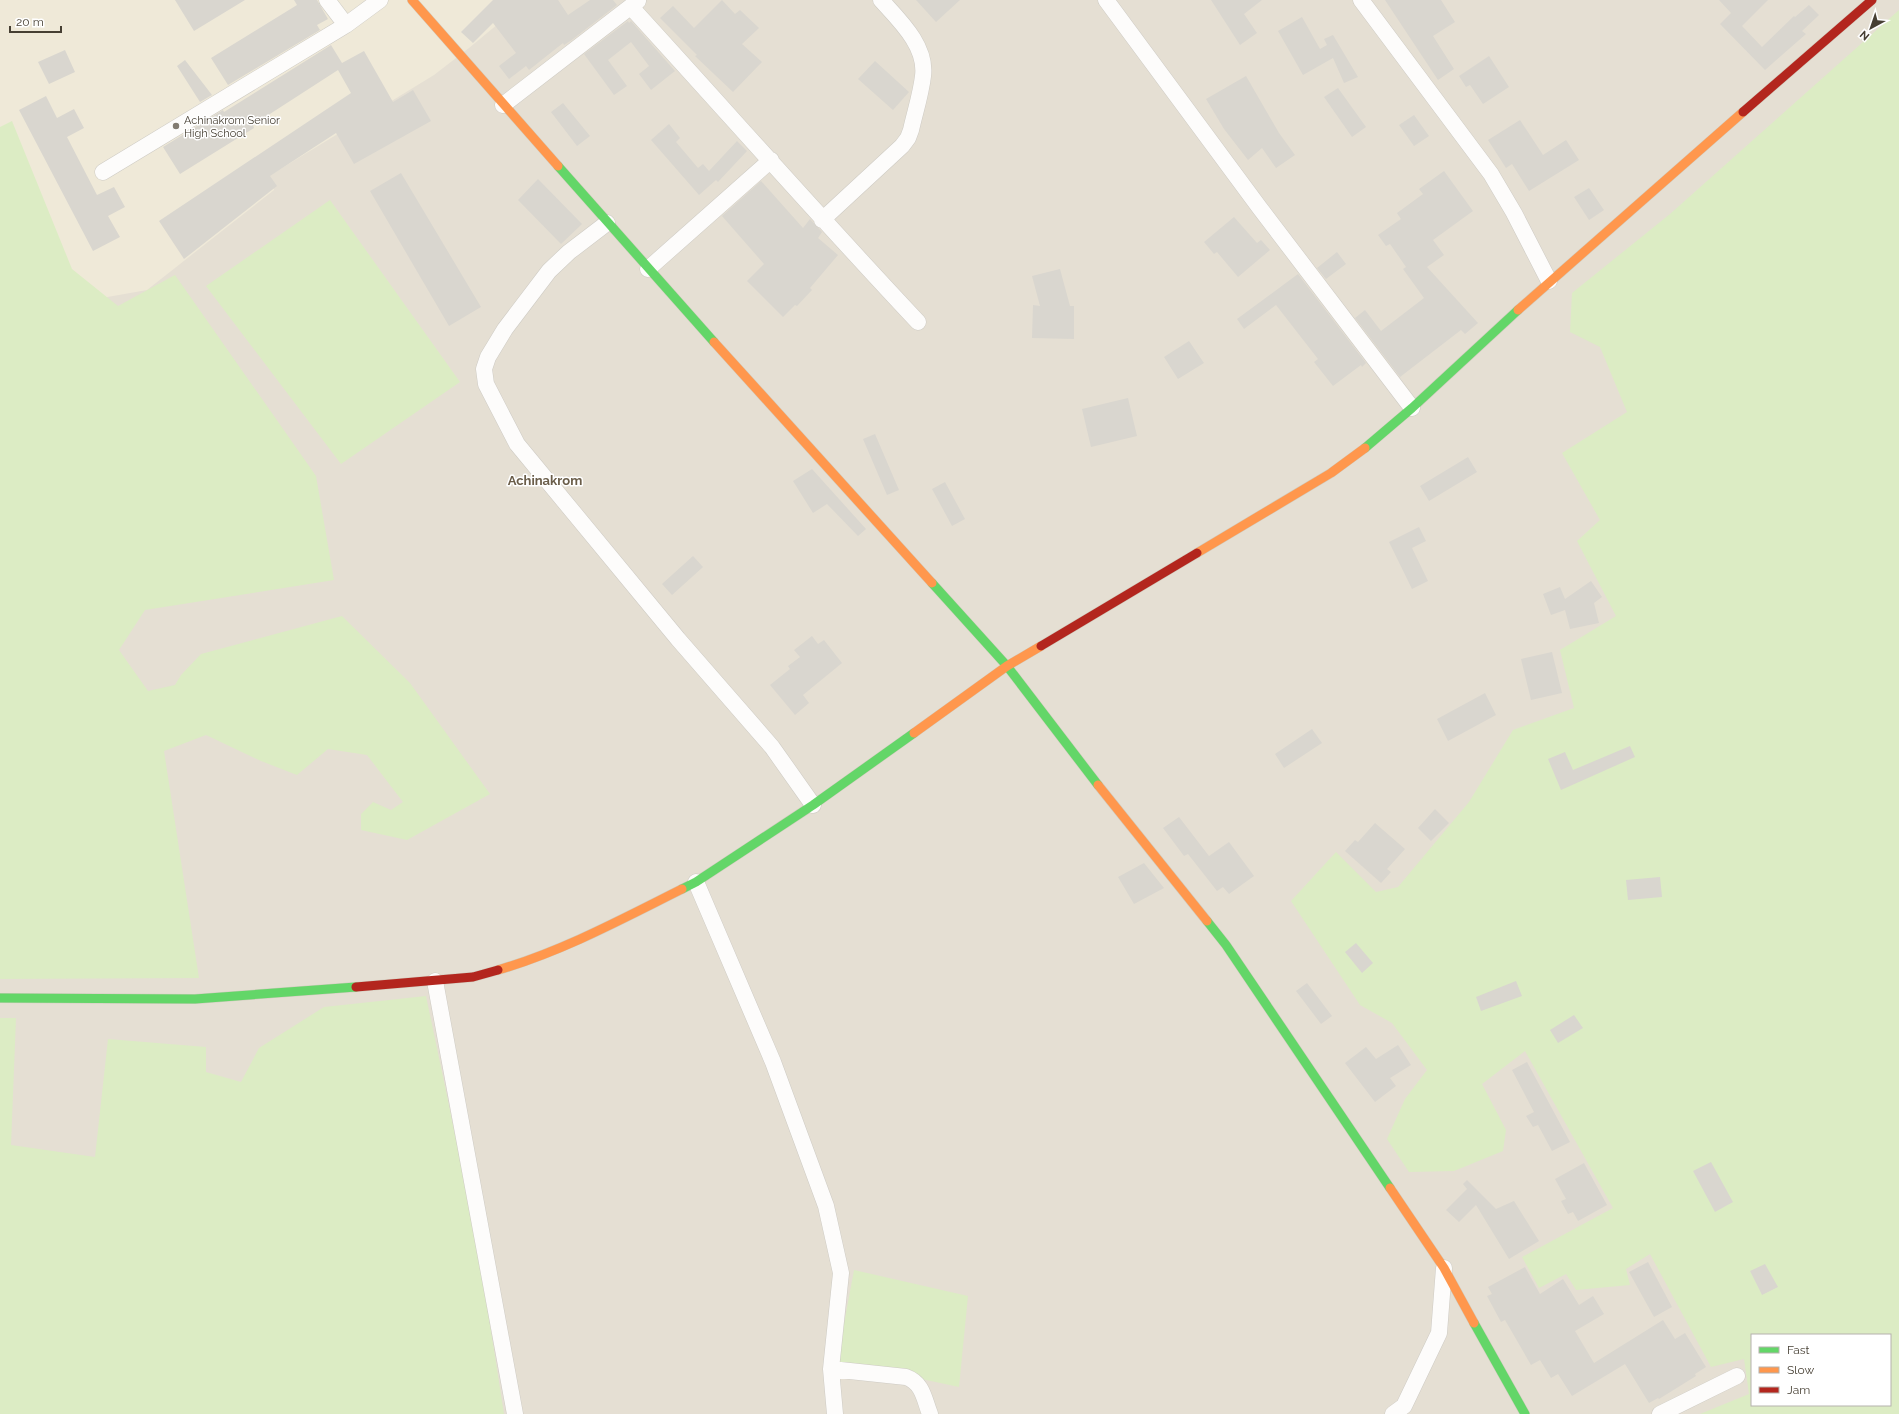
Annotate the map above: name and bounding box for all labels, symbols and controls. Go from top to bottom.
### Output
scale bar [10,8,61,34]
north arrow [1851,8,1891,48]
text: 20 m [16,15,44,29]
text: N [1857,28,1872,43]
place label: Achinakrom Senior High School [184,114,280,140]
marker: Achinakrom Senior High School [171,121,181,131]
district label: Achinakrom [508,473,582,488]
legend [1751,1334,1891,1406]
text: Fast [1787,1343,1810,1357]
text: Slow [1787,1363,1814,1377]
text: Jam [1787,1383,1810,1397]

